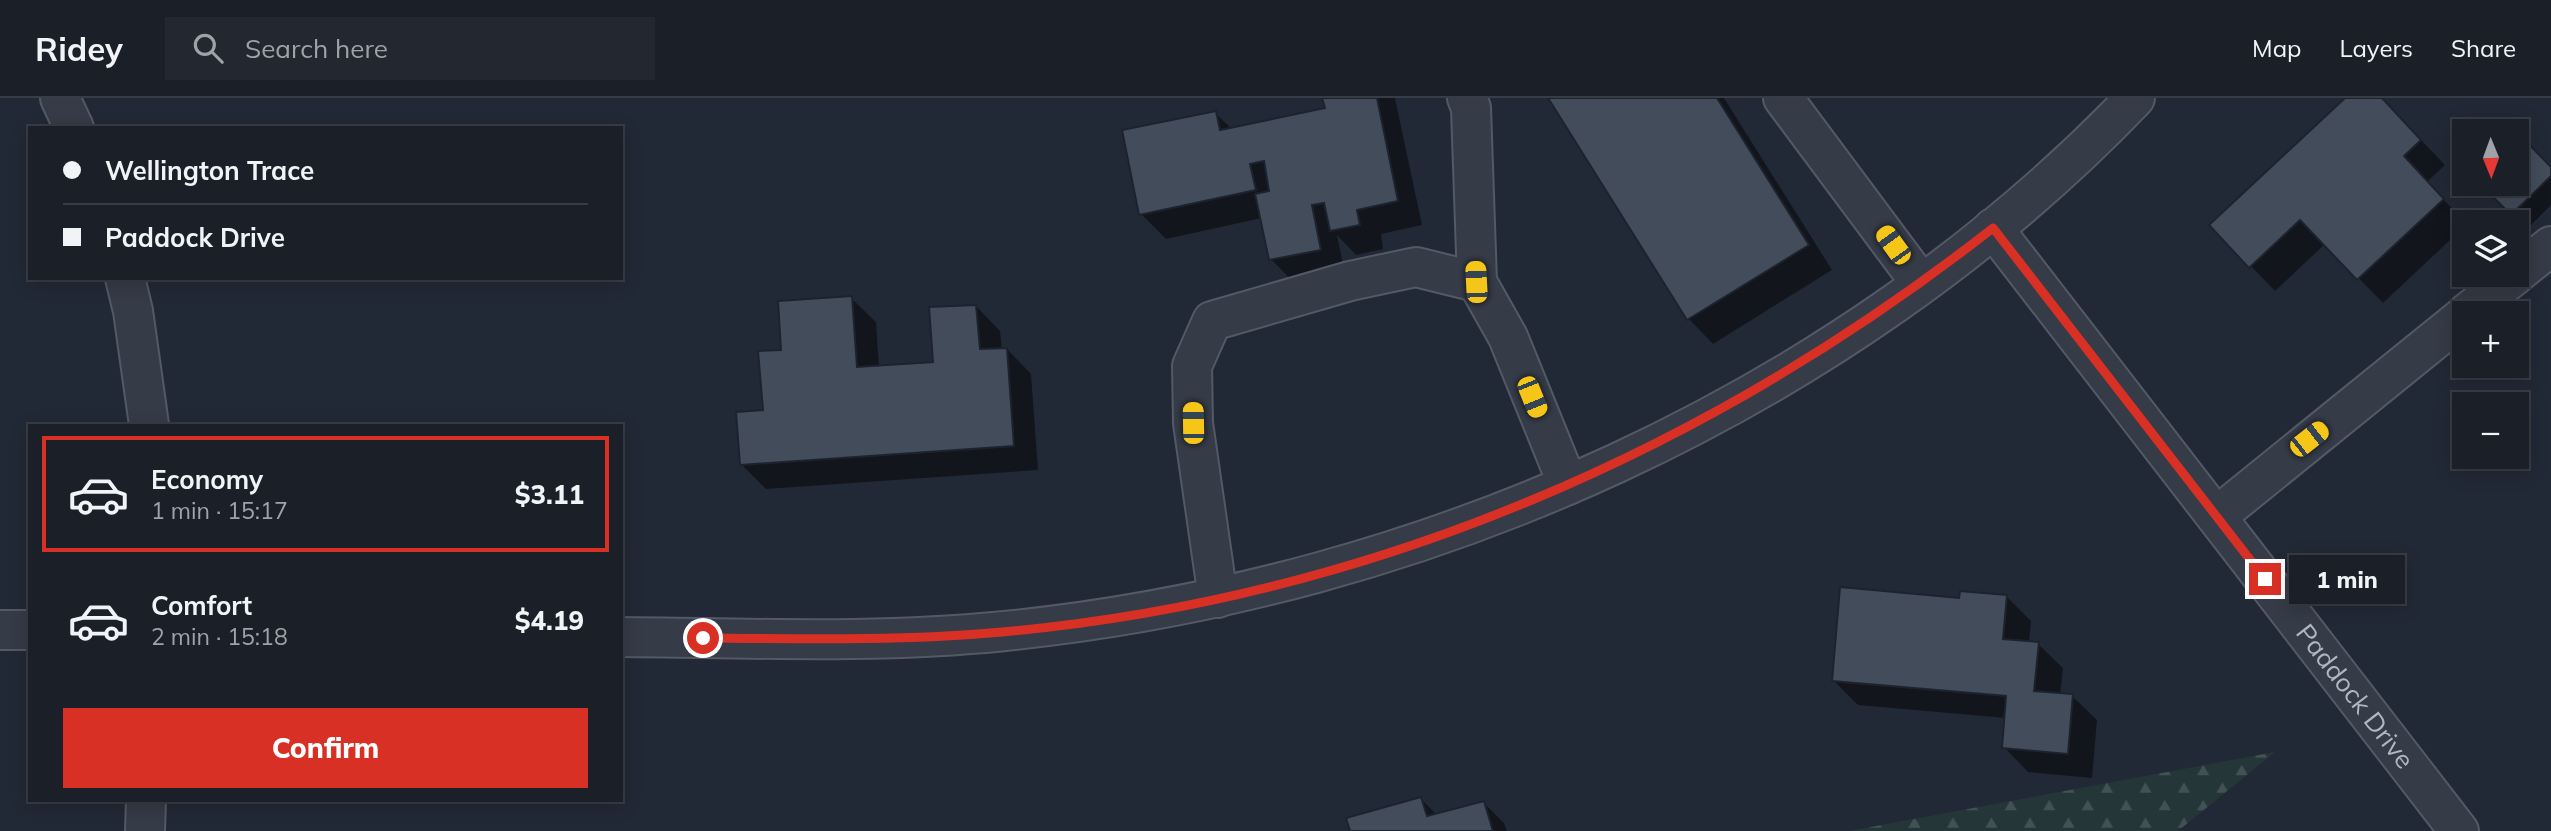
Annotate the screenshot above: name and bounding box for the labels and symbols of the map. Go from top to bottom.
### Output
north arrow [2452,119,2529,196]
car [1873,222,1914,268]
car [1465,260,1488,304]
car [1515,374,1550,420]
car [1183,402,1204,444]
car [2286,418,2333,460]
callout: 1 min [2290,554,2405,603]
route end [2249,563,2281,595]
street label: Paddock Drive [2289,617,2422,775]
route start [687,622,719,654]

